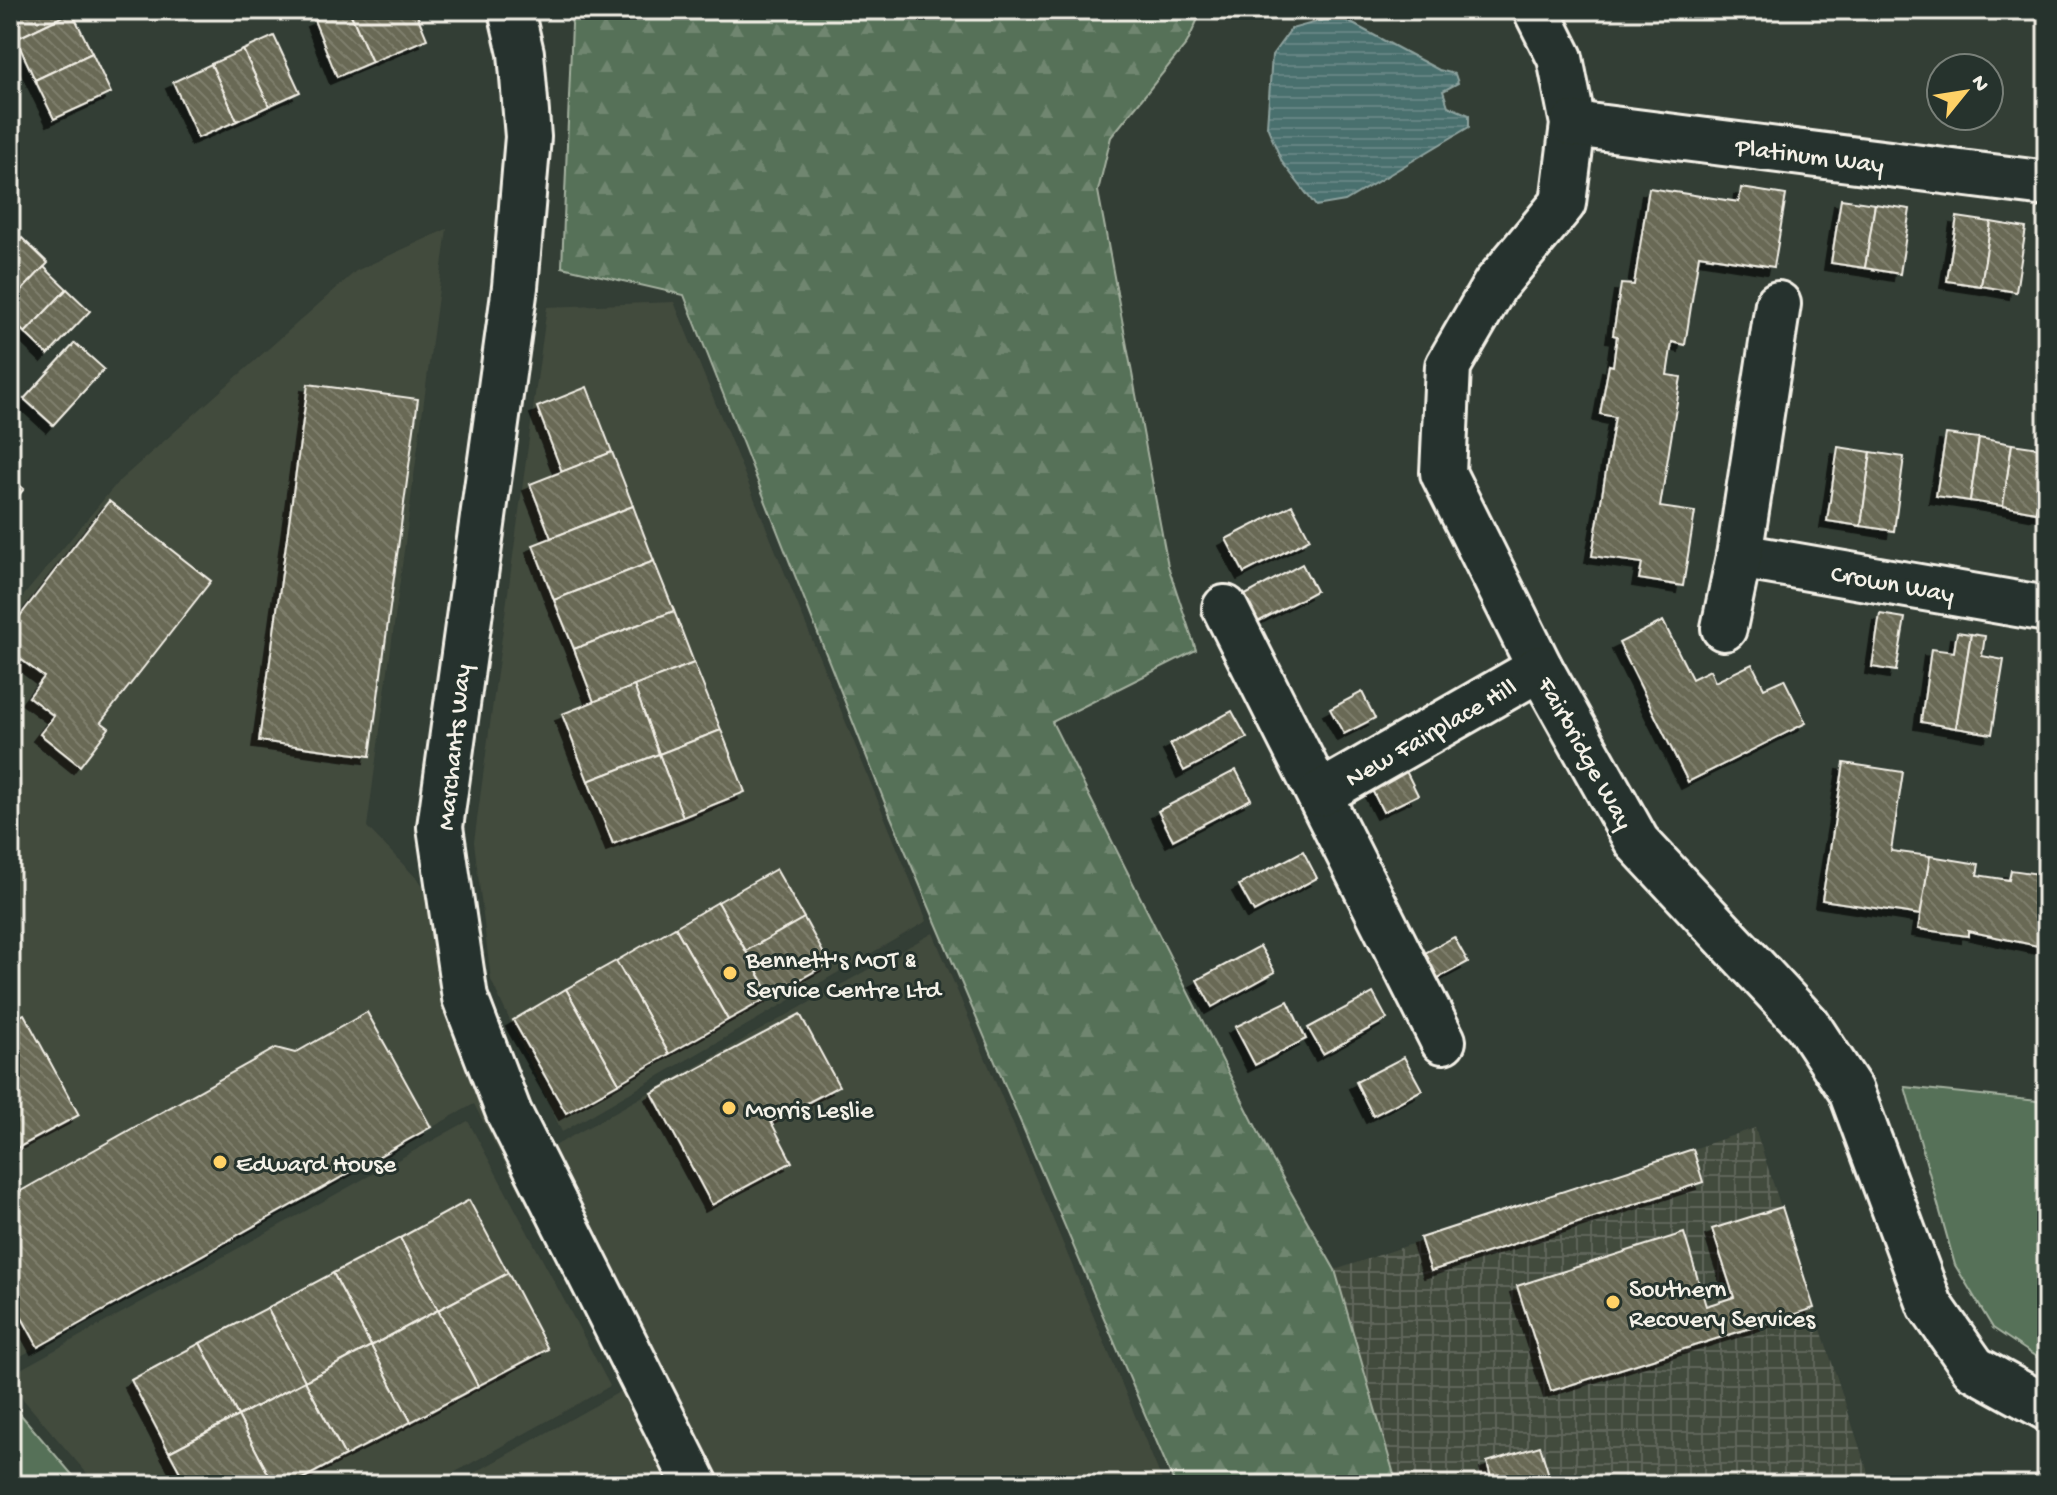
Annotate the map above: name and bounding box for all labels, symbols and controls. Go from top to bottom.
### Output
north arrow [1925,52,2005,132]
text: N [1964,71,1994,97]
street label: Platinum Way [1732,134,1886,183]
street label: Crown Way [1828,560,1957,613]
street label: Marchants Way [432,663,481,832]
street label: Fairbridge Way [1528,671,1638,836]
street label: New Fairplace Hill [1341,673,1523,796]
place label: Bennett's MOT & Service Centre Ltd [745,947,943,1008]
marker: Bennett's MOT & Service Centre Ltd [721,964,739,982]
place label: Morris Leslie [745,1097,874,1128]
marker: Morris Leslie [720,1099,738,1117]
place label: Edward House [236,1151,397,1182]
marker: Edward House [211,1153,229,1171]
place label: Southern Recovery Services [1629,1276,1816,1337]
marker: Southern Recovery Services [1604,1293,1622,1311]

